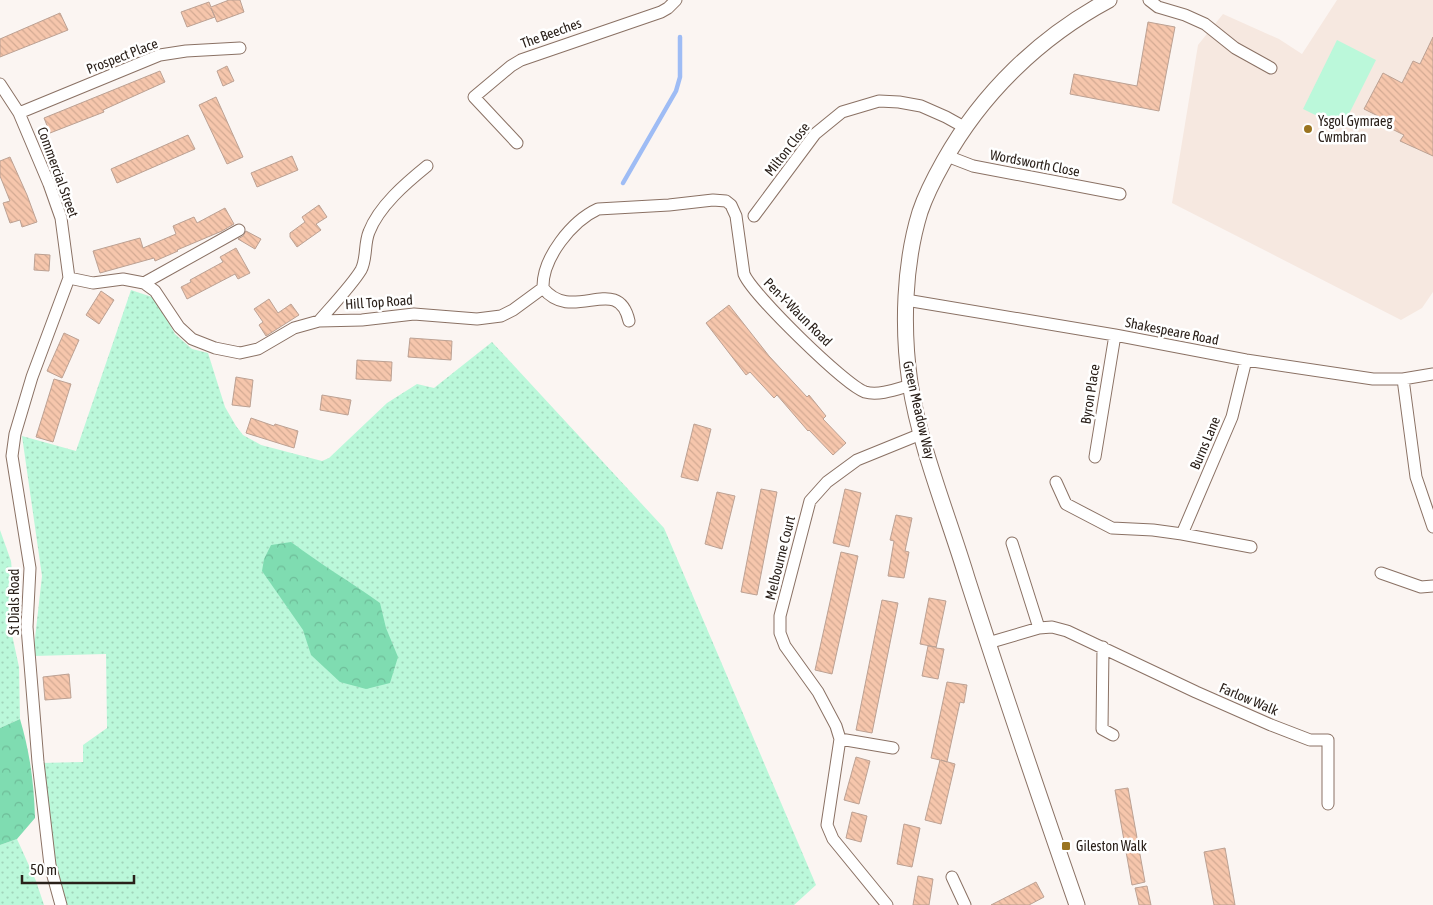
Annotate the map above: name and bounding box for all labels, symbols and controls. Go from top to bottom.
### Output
street label: The Beeches [518,15,584,51]
street label: Prospect Place [84,35,160,77]
place label: Ysgol Gymraeg Cwmbran [1318,113,1392,145]
street label: Milton Close [761,119,813,179]
marker: Ysgol Gymraeg Cwmbran [1302,123,1314,135]
street label: Commercial Street [34,125,82,219]
street label: Wordsworth Close [989,146,1081,180]
street label: Pen-Y-Waun Road [761,275,835,349]
street label: Hill Top Road [345,292,413,312]
street label: Shakespeare Road [1124,314,1220,348]
street label: Green Meadow Way [900,359,938,461]
street label: Byron Place [1077,363,1103,425]
street label: Burns Lane [1187,414,1223,472]
street label: Melbourne Court [762,514,798,602]
street label: St Dials Road [6,569,22,635]
street label: Farlow Walk [1217,679,1281,719]
place label: Gileston Walk [1076,838,1147,854]
marker: Gileston Walk [1060,840,1072,852]
scale bar [22,852,135,884]
text: 50 m [30,861,57,878]

